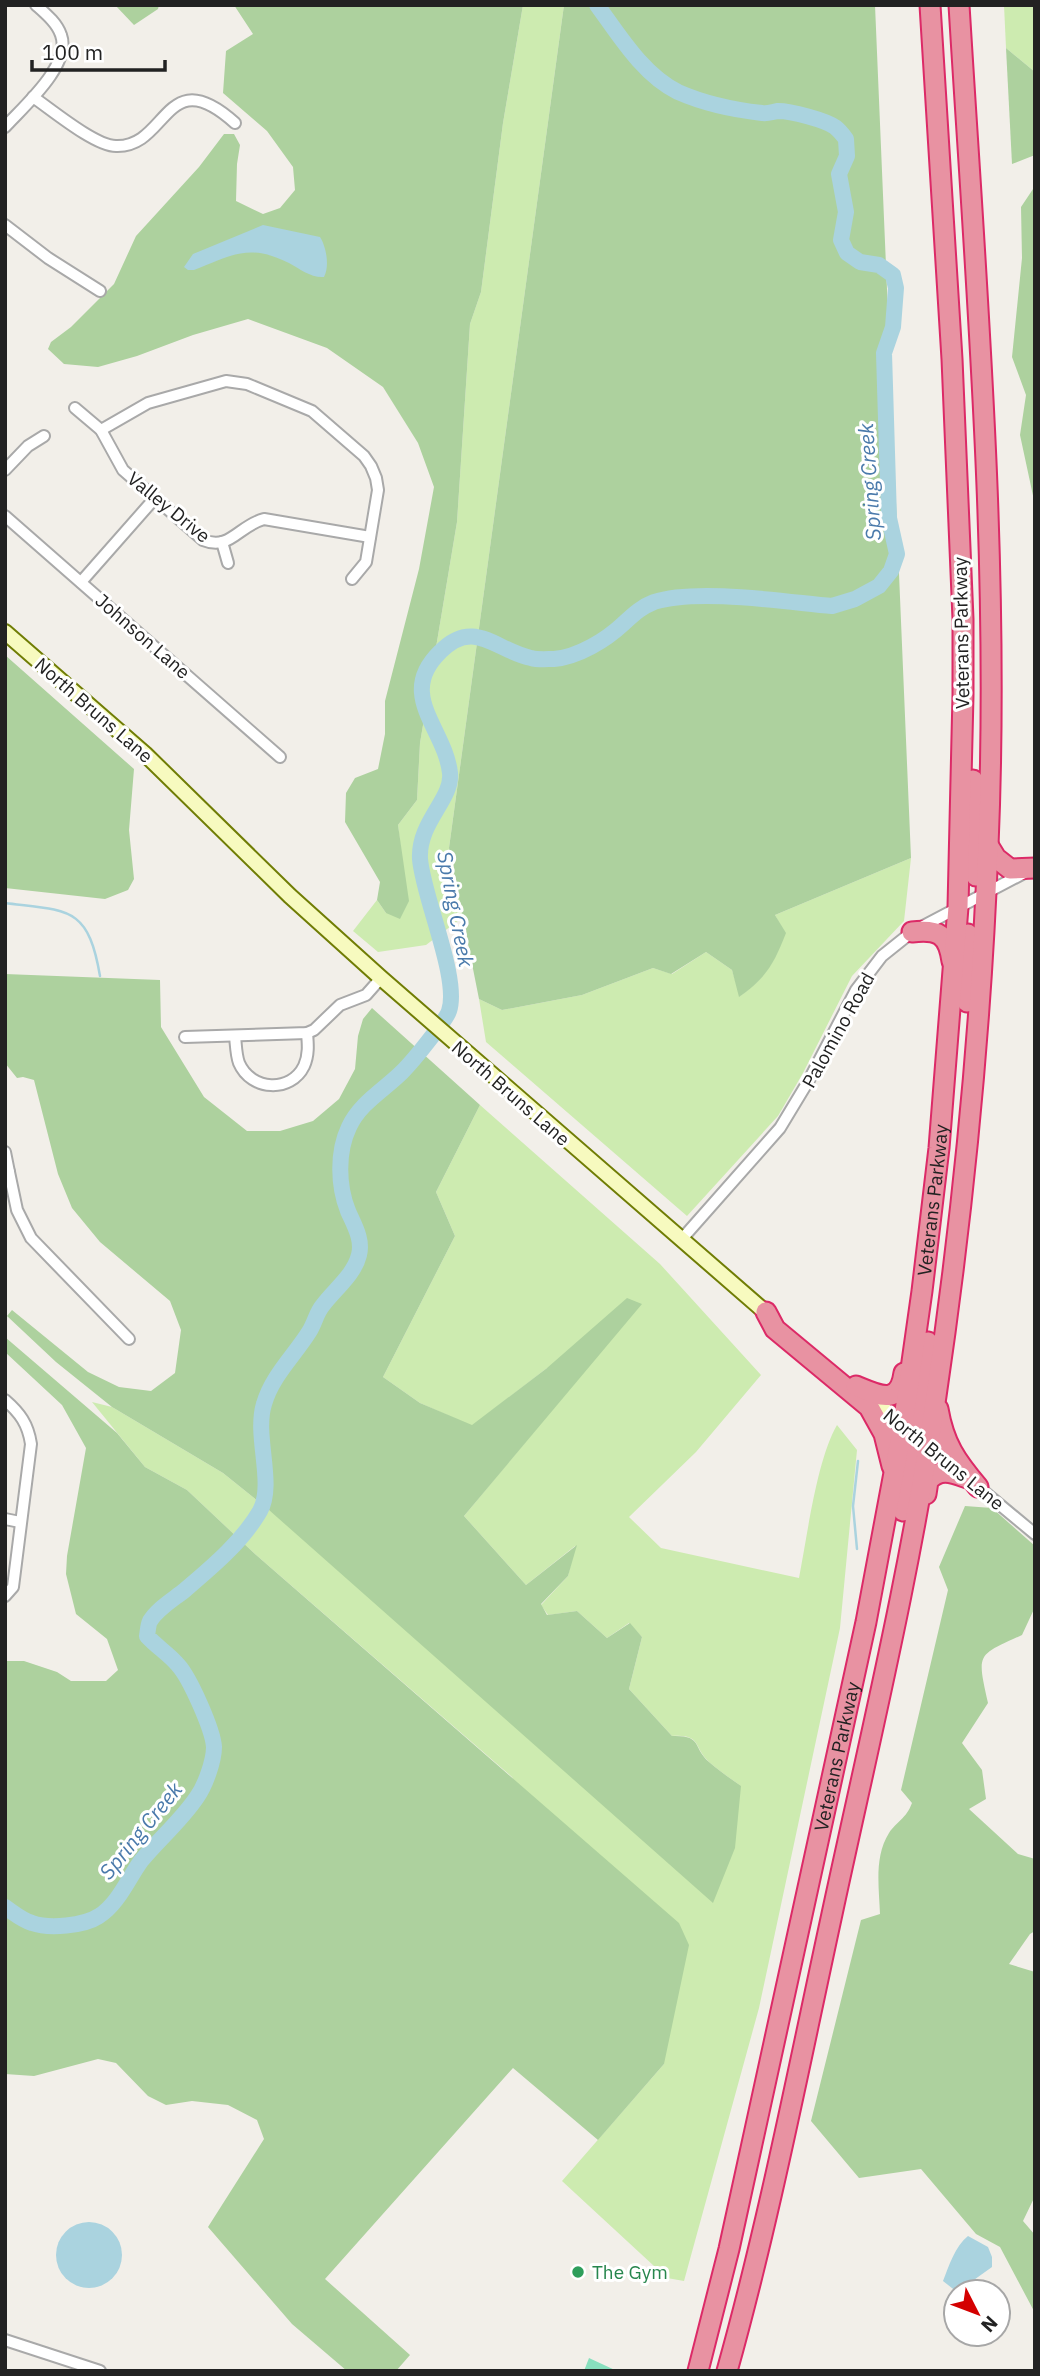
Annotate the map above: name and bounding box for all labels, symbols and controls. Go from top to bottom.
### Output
scale bar [32,28,164,72]
text: 100 m [42,38,103,66]
water label: Spring Creek [851,421,887,542]
street label: Valley Drive [123,466,215,548]
street label: Veterans Parkway [948,556,974,709]
street label: Johnson Lane [91,588,195,684]
street label: North Bruns Lane [30,652,158,768]
water label: Spring Creek [431,849,481,970]
street label: Palomino Road [796,968,880,1092]
street label: North Bruns Lane [447,1035,575,1151]
street label: Veterans Parkway [912,1123,953,1277]
street label: North Bruns Lane [879,1403,1009,1515]
street label: Veterans Parkway [809,1679,865,1834]
water label: Spring Creek [92,1775,189,1885]
place label: The Gym [592,2260,668,2284]
marker: The Gym [570,2264,586,2280]
north arrow [942,2278,1012,2348]
text: N [976,2311,1003,2338]

